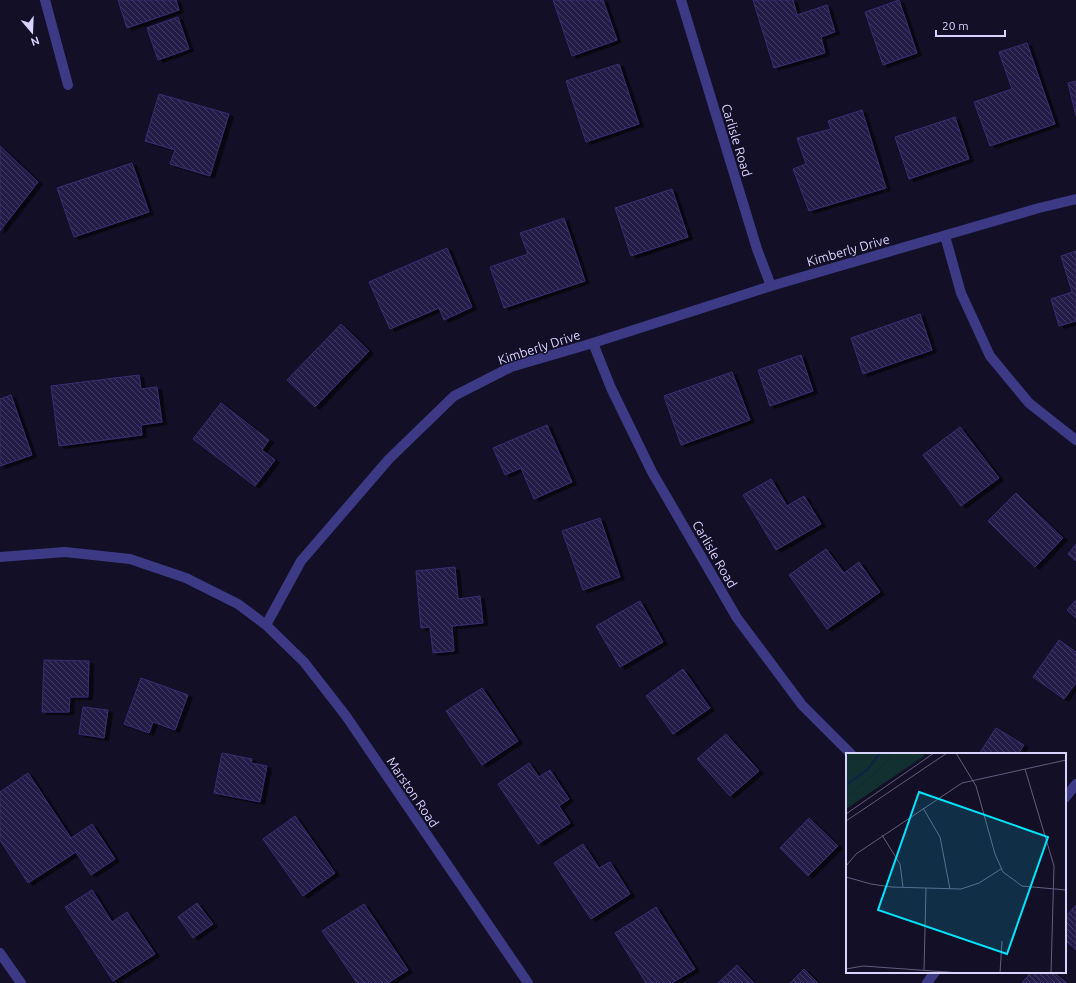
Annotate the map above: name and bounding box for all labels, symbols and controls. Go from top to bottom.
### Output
north arrow [12,12,52,52]
scale bar [936,12,1005,38]
text: 20 m [942,19,969,32]
text: N [29,34,41,48]
street label: Carlisle Road [719,102,755,178]
street label: Kimberly Drive [805,231,891,269]
street label: Kimberly Drive [496,327,582,367]
street label: Carlisle Road [690,518,740,590]
inset map [846,753,1066,973]
street label: Marston Road [384,754,442,830]

